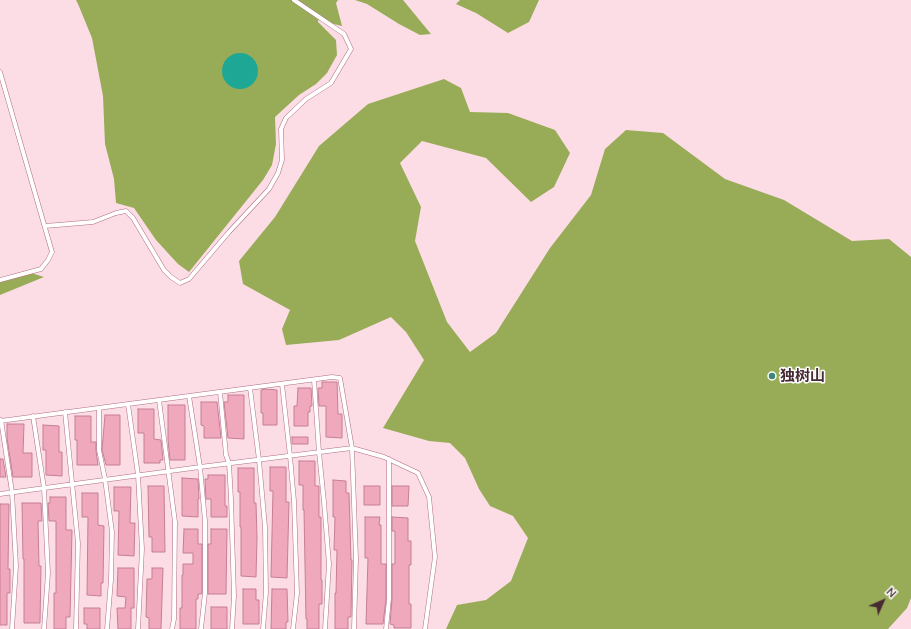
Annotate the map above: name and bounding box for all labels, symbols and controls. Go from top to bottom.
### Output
place label: 独树山 [780,367,825,385]
marker: 独树山 [767,371,777,381]
north arrow [863,581,903,621]
text: N [884,585,899,600]

